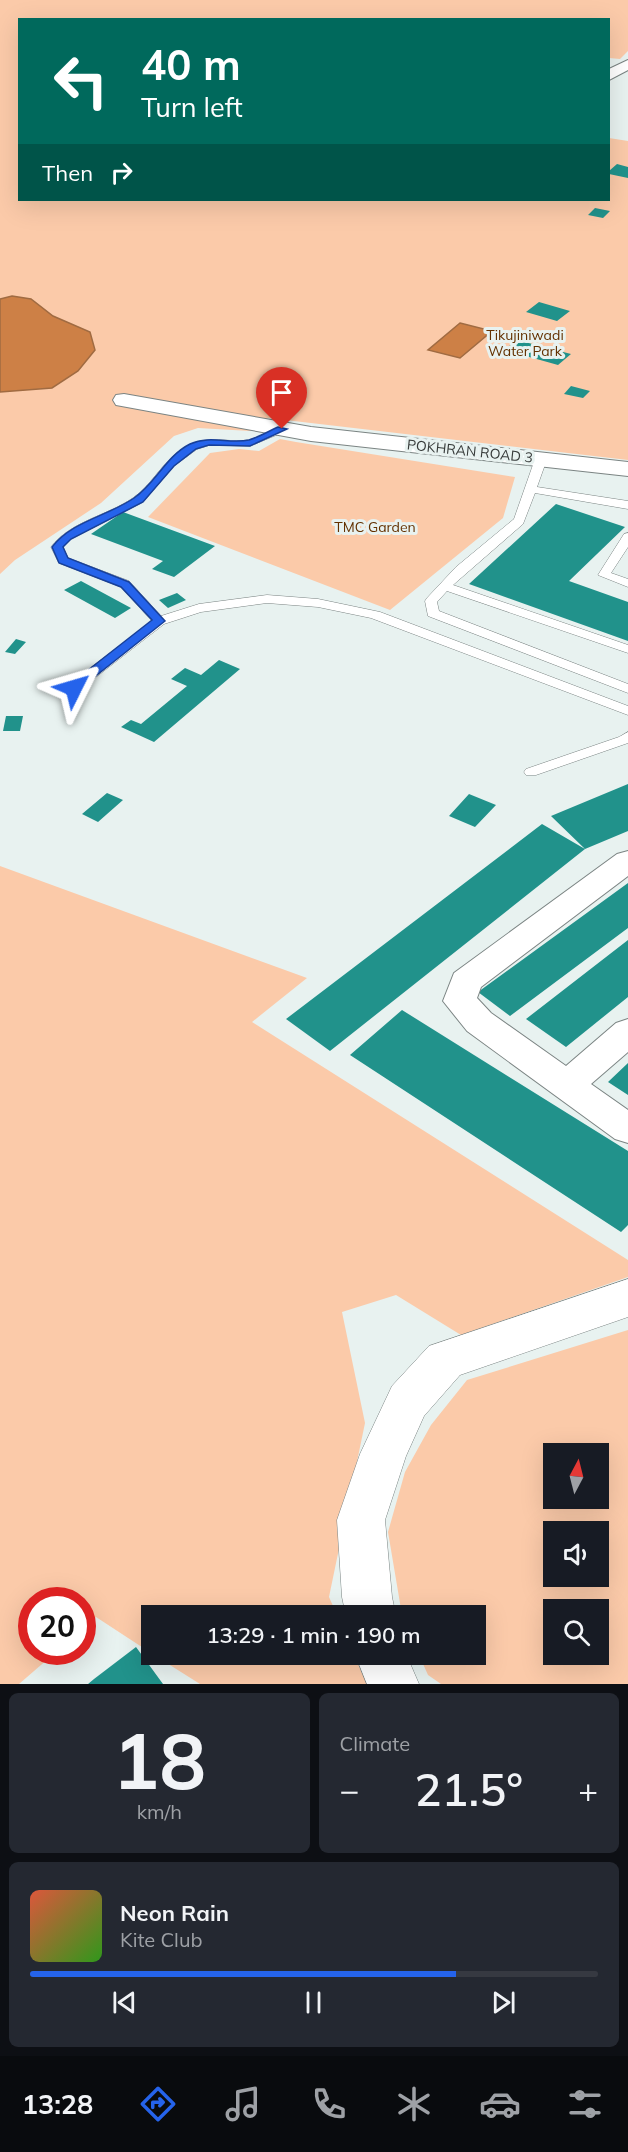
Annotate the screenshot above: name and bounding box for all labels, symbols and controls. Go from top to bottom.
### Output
text: 40 m [141,38,241,91]
icon: left [42,42,120,120]
text: Turn left [141,90,243,124]
icon: right [105,156,138,189]
text: Then [42,159,93,187]
park label: Tikujiniwadi Water Park [486,326,564,360]
pin [256,367,307,429]
icon: arrive [265,376,298,409]
street label: POKHRAN ROAD 3 [406,435,534,467]
park label: TMC Garden [334,518,416,536]
position arrow [42,656,106,720]
north arrow [543,1443,609,1509]
map controls [543,1443,609,1665]
button: sound [543,1521,609,1587]
speed limit sign: 20 [18,1587,96,1665]
button: search [543,1599,609,1665]
text: 13:29 · 1 min · 190 m [206,1621,421,1649]
text: 18 [112,1711,206,1809]
text: Climate [340,1731,410,1756]
text: 21.5° [414,1761,523,1817]
text: − [340,1769,359,1810]
text: + [578,1769,598,1810]
text: km/h [137,1799,182,1824]
text: Neon Rain [120,1899,229,1927]
text: Kite Club [120,1927,202,1952]
icon: previous [108,1986,141,2019]
icon: pause [297,1986,330,2019]
icon: next [487,1986,520,2019]
icon: directions [137,2083,179,2125]
icon: music [222,2083,264,2125]
icon: phone [308,2083,350,2125]
icon: climate [393,2083,435,2125]
icon: car [479,2083,521,2125]
icon: filters [564,2083,606,2125]
text: 13:28 [22,2087,93,2121]

